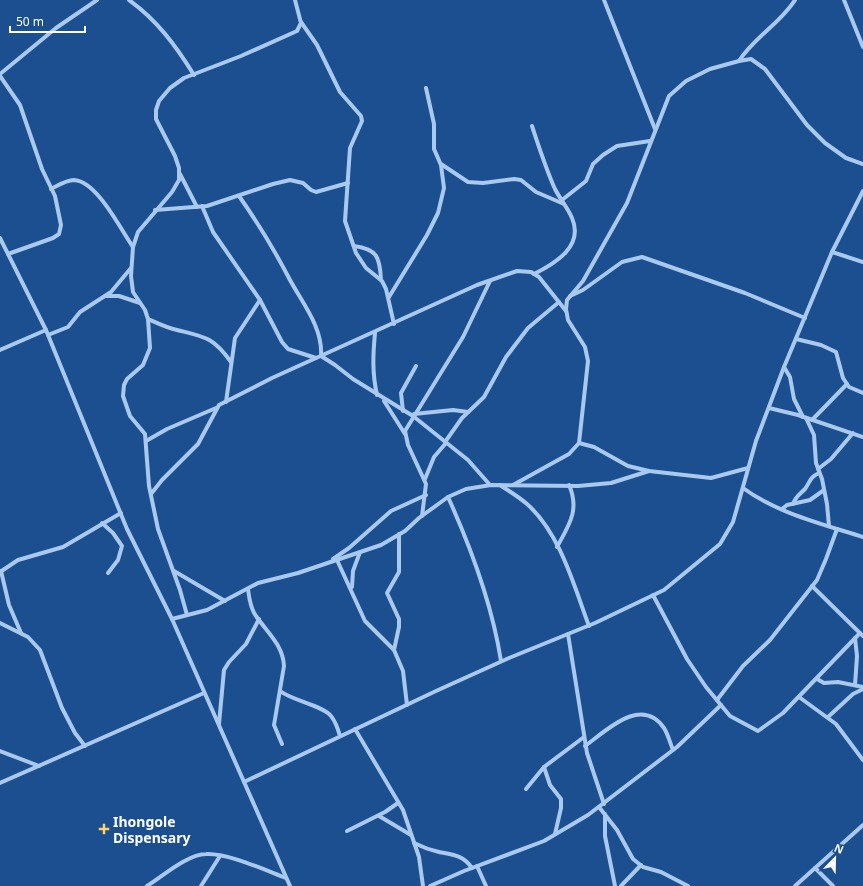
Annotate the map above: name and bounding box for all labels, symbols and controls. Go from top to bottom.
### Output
scale bar [10,8,85,34]
text: 50 m [16,13,44,30]
place label: Ihongole Dispensary [113,812,190,847]
marker: Ihongole Dispensary [98,823,110,835]
north arrow [815,838,855,878]
text: N [832,840,846,857]

